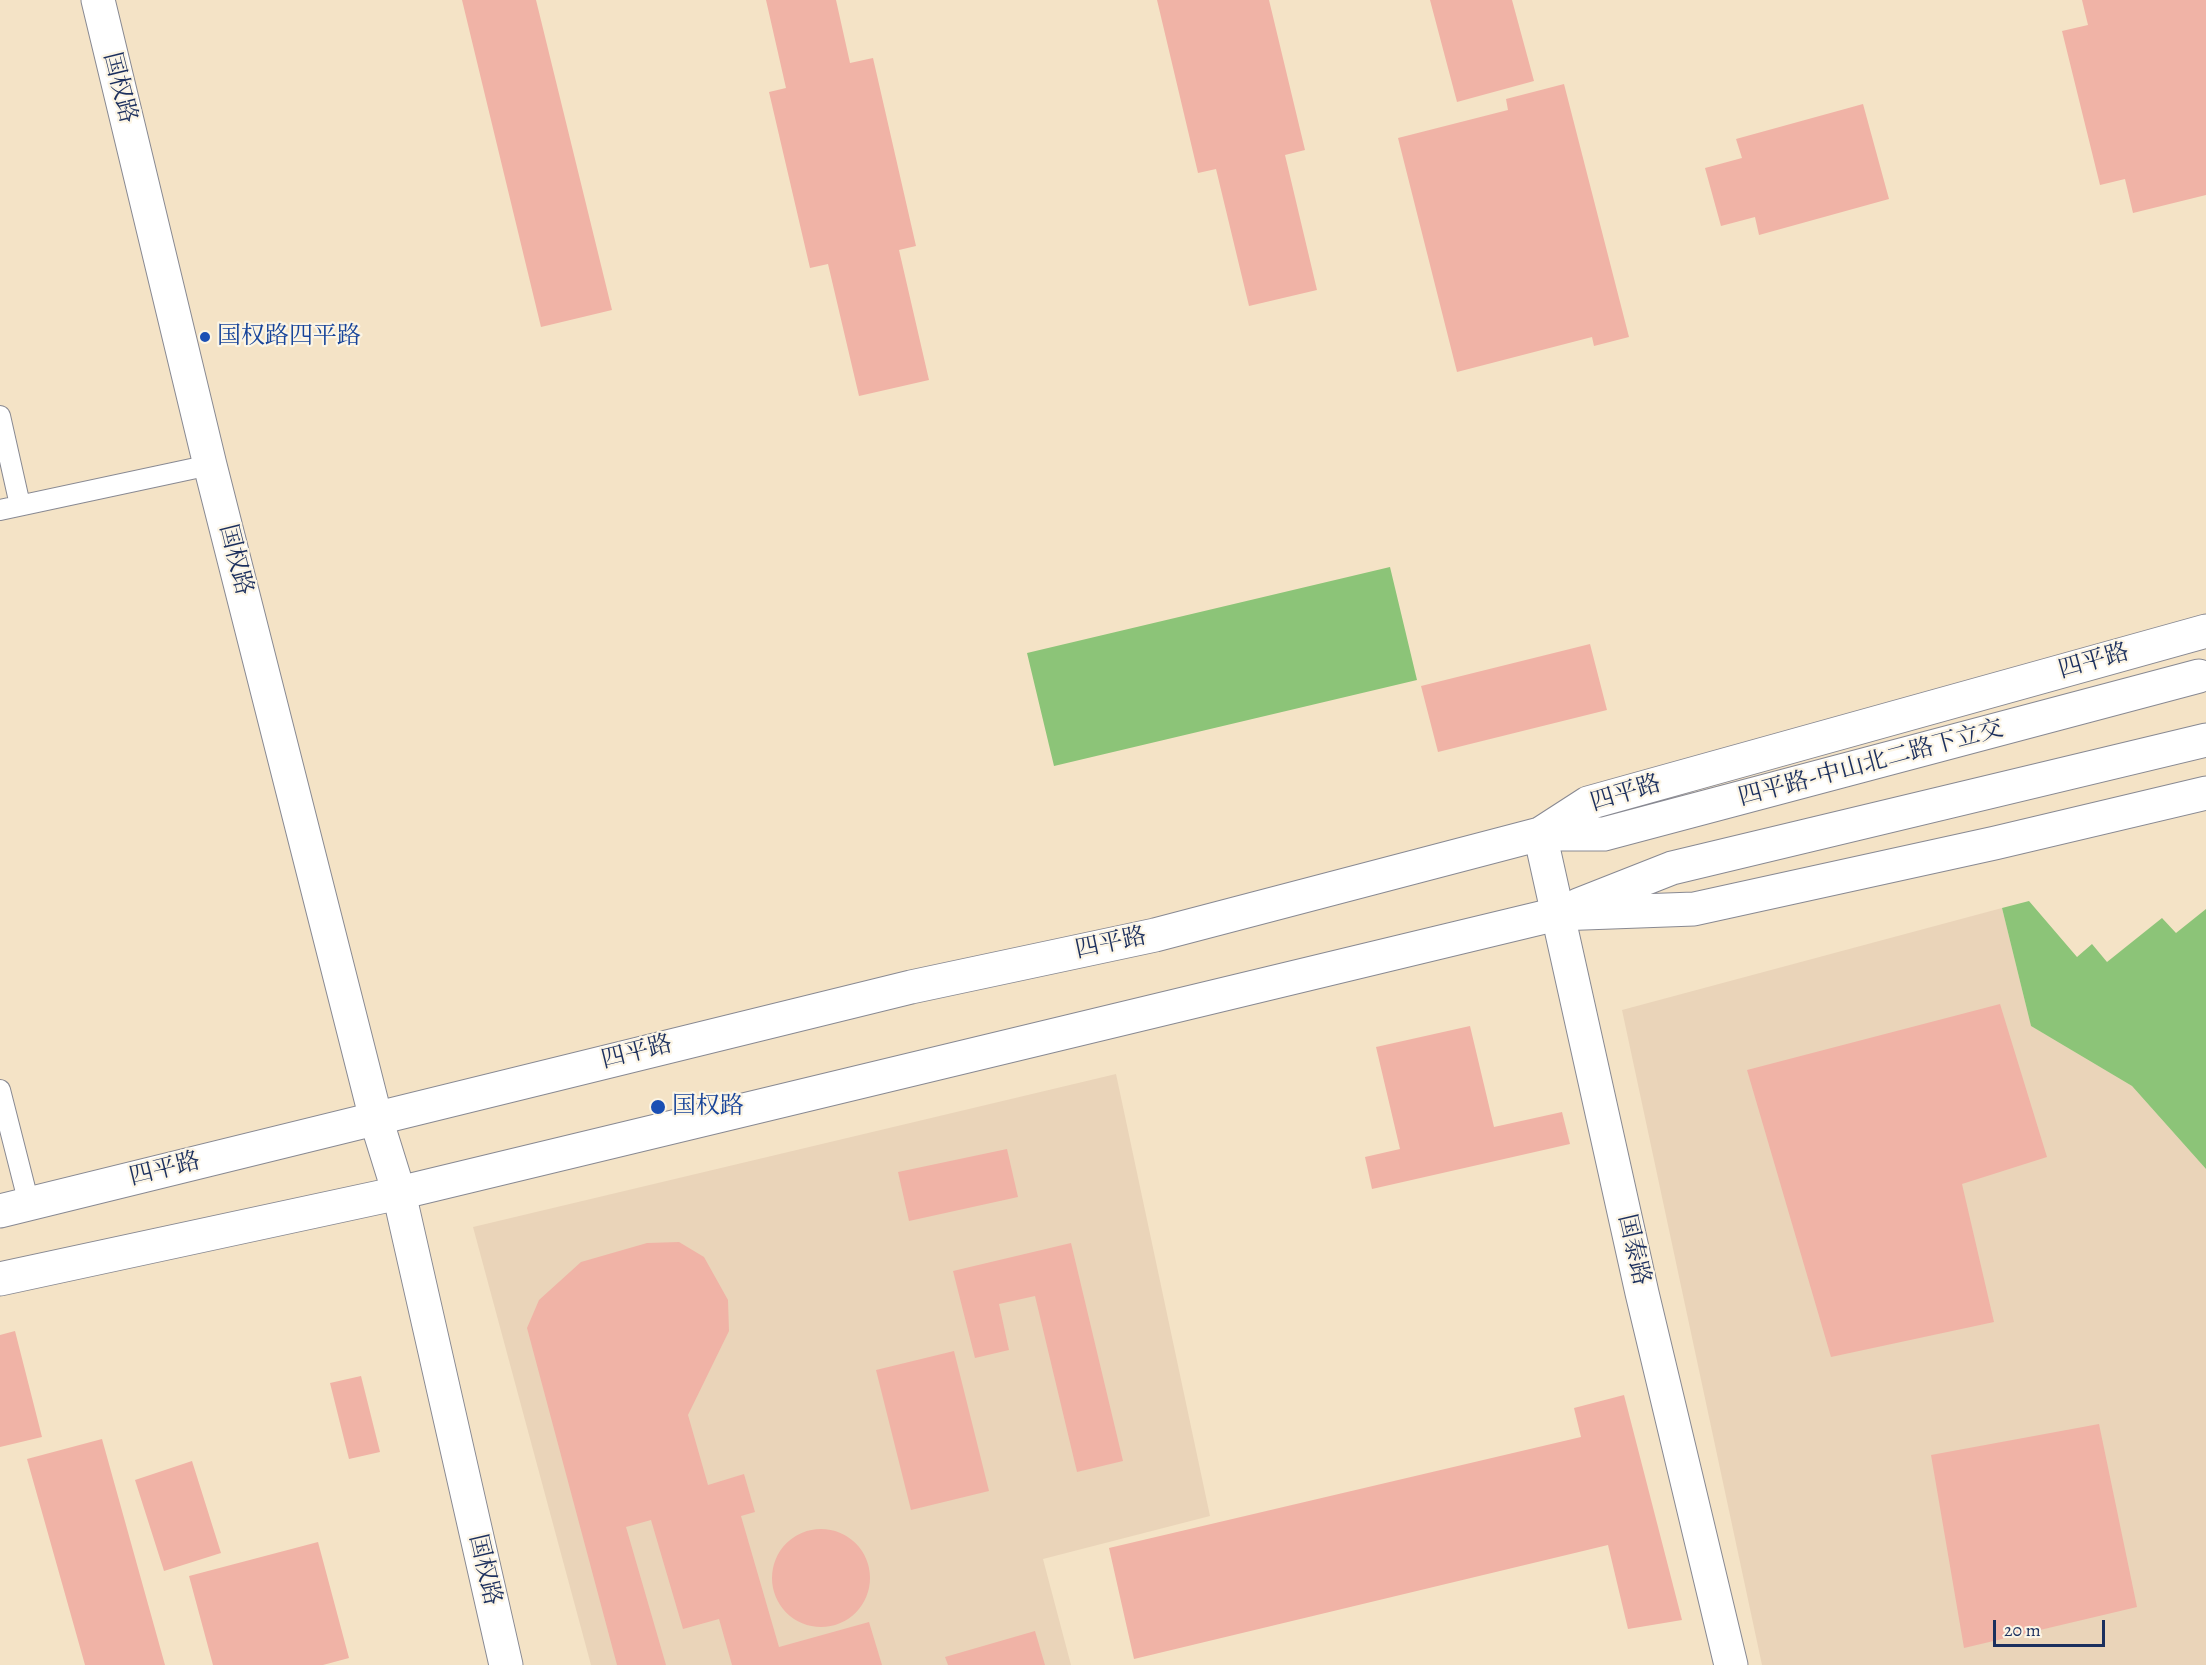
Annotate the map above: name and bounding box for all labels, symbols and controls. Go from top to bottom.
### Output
street label: 国权路 [96,50,142,126]
place label: 国权路四平路 [217,323,361,351]
marker: 国权路四平路 [198,330,212,344]
street label: 国权路 [212,522,258,598]
street label: 四平路 [2055,638,2133,686]
street label: 四平路-中山北二路下立交 [1735,715,2007,813]
street label: 四平路 [1587,770,1665,818]
street label: 四平路 [1073,922,1149,966]
street label: 四平路 [599,1030,675,1076]
place label: 国权路 [672,1093,744,1121]
marker: 国权路 [649,1098,667,1116]
street label: 四平路 [127,1147,203,1193]
street label: 国泰路 [1611,1212,1655,1288]
street label: 国权路 [462,1532,506,1608]
scale bar [1996,1608,2108,1646]
text: 20 m [2004,1618,2041,1642]

